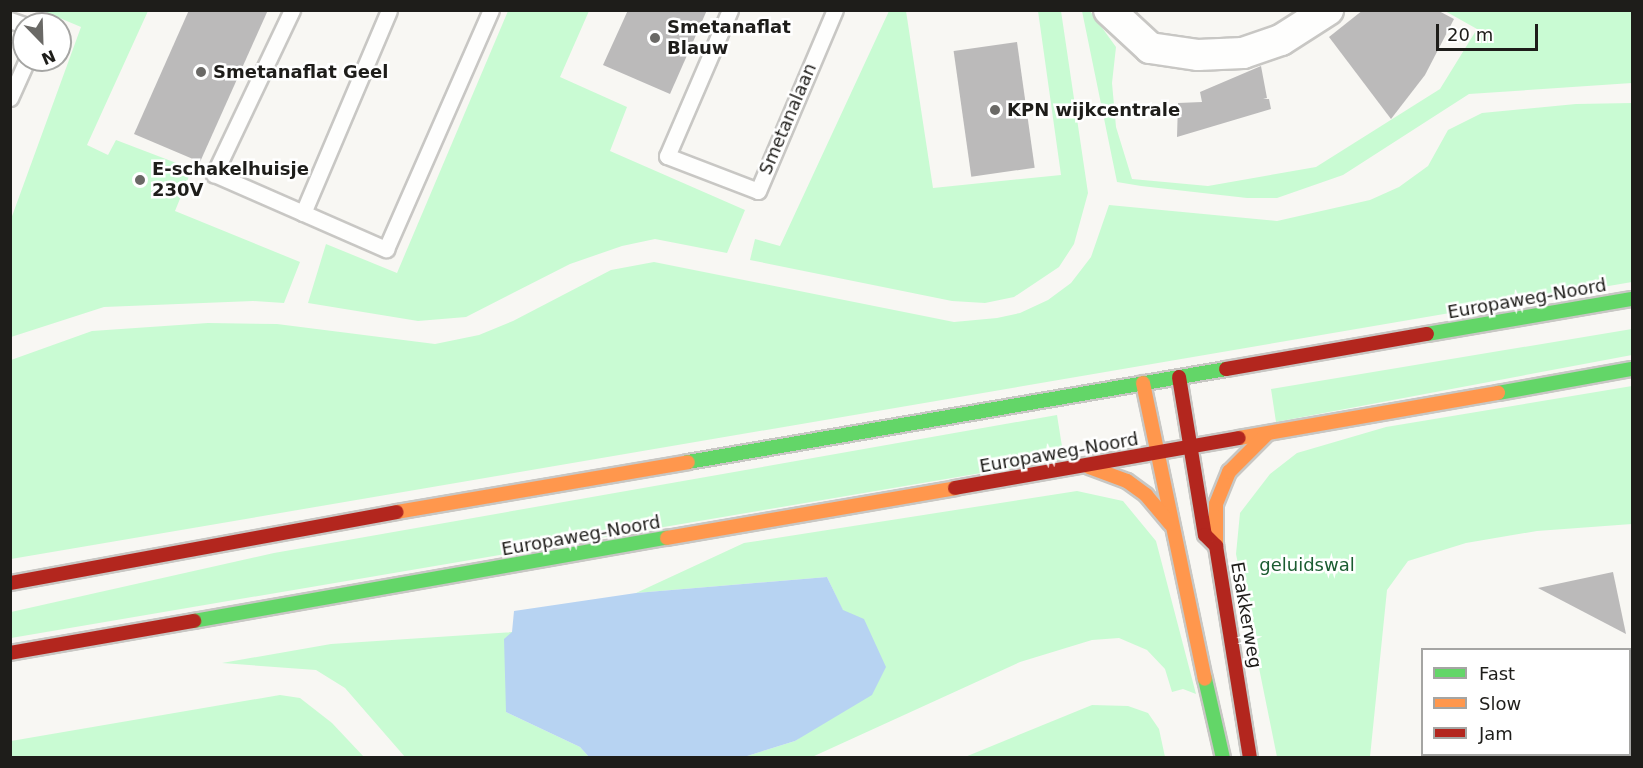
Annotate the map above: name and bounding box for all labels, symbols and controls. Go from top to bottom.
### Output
north arrow [12,12,72,72]
scale bar [1439,12,1541,50]
place label: Smetanaflat Blauw [667,17,791,60]
text: 20 m [1447,24,1493,45]
marker: Smetanaflat Blauw [648,31,662,45]
text: N [39,46,58,69]
street label: Smetanalaan [755,60,821,178]
place label: Smetanaflat Geel [213,61,388,83]
marker: Smetanaflat Geel [194,65,208,79]
place label: KPN wijkcentrale [1007,99,1180,121]
marker: KPN wijkcentrale [988,103,1002,117]
place label: E-schakelhuisje 230V [152,159,309,201]
marker: E-schakelhuisje 230V [133,173,147,187]
street label: Europaweg-Noord [1446,274,1608,324]
street label: Europaweg-Noord [978,428,1140,478]
street label: Europaweg-Noord [500,511,662,561]
park label: geluidswal [1259,554,1355,576]
street label: Esakkerweg [1226,560,1266,670]
legend [1421,648,1631,756]
text: Fast [1479,663,1515,684]
text: Slow [1479,693,1521,714]
text: Jam [1479,723,1513,744]

